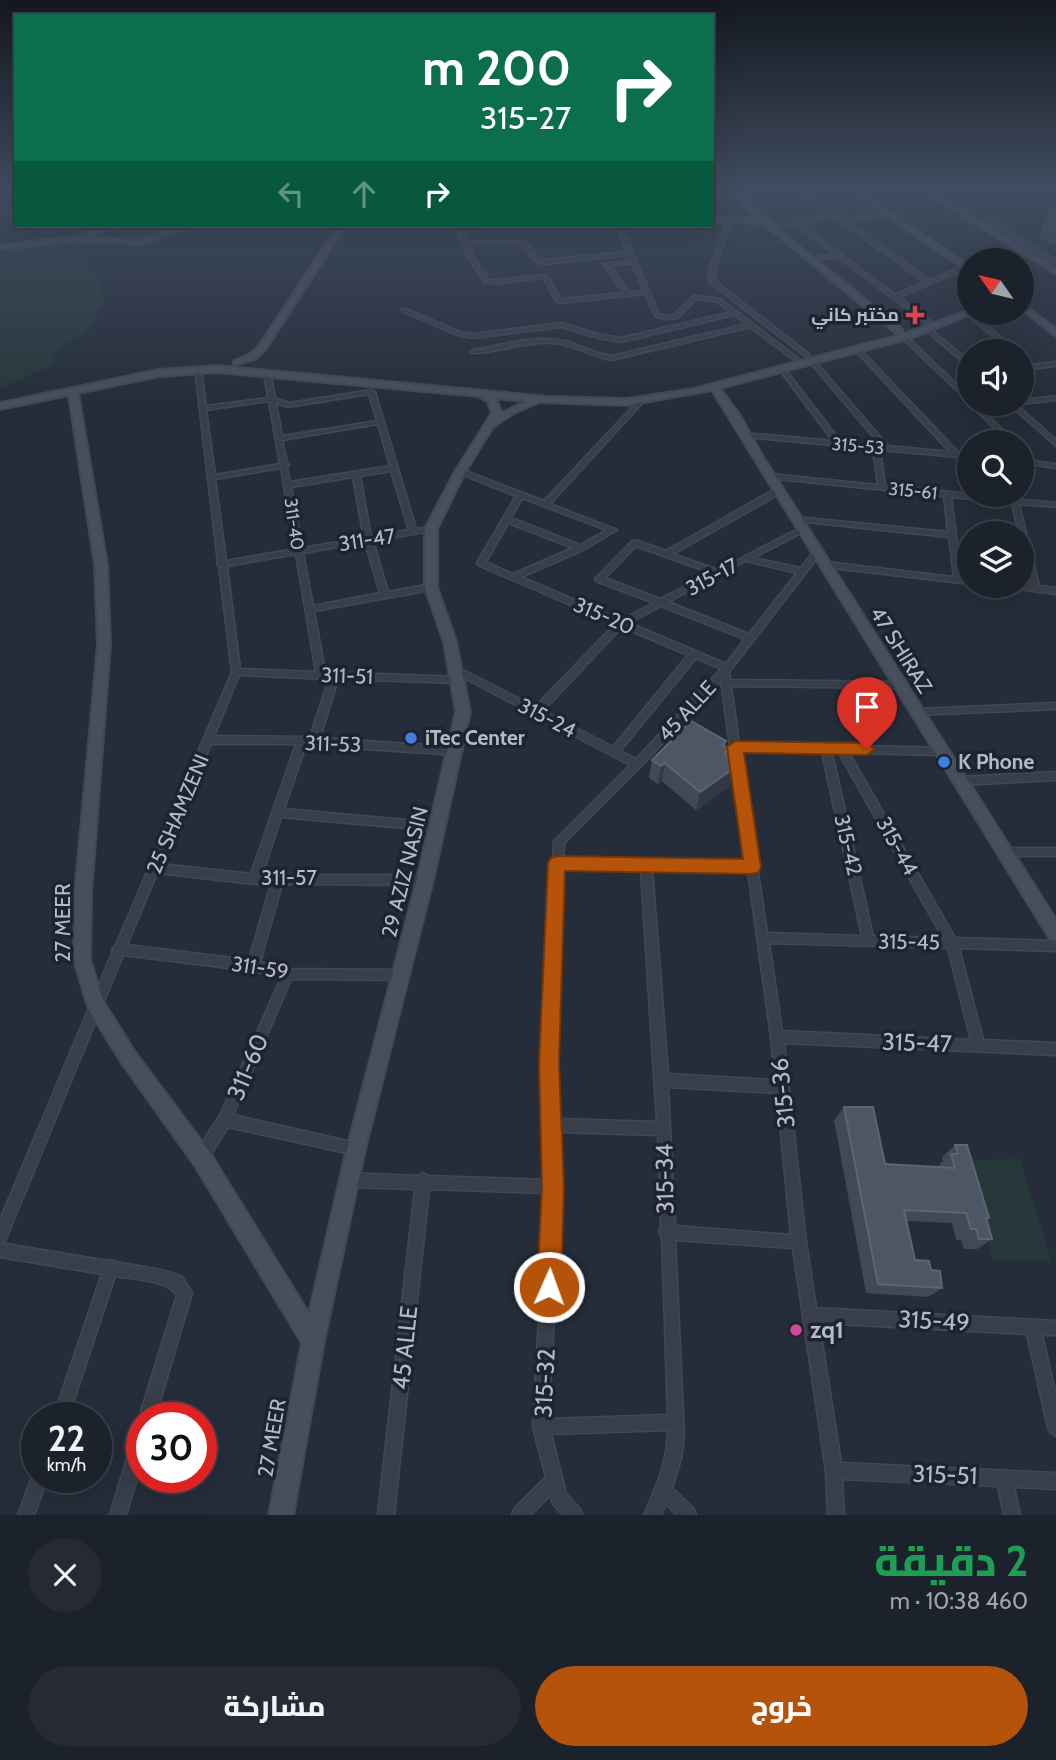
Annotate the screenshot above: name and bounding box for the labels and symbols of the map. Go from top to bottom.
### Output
north arrow [957,248,1034,326]
place label: مختبر كاني [811,304,899,330]
marker: مختبر كاني [905,305,925,325]
street label: 315-53 [831,433,885,459]
street label: 315-61 [888,478,938,504]
street label: 311-40 [279,497,309,551]
street label: 311-47 [337,523,397,556]
street label: 315-17 [681,552,743,601]
street label: 315-20 [570,592,638,640]
street label: 47 SHIRAZ [865,602,938,698]
street label: 311-51 [321,662,374,689]
street label: 45 ALLE [652,675,721,746]
pin [837,677,897,749]
street label: 315-24 [514,693,580,743]
place label: iTec Center [425,725,525,750]
street label: 311-53 [304,730,362,757]
marker: iTec Center [403,730,419,746]
place label: K Phone [958,749,1034,774]
street label: 25 SHAMZENI [141,750,214,877]
marker: K Phone [936,754,952,770]
street label: 29 AZIZ NASIN [376,804,433,940]
street label: 315-42 [829,812,868,878]
street label: 315-44 [871,812,924,879]
street label: 311-57 [261,865,317,890]
street label: 27 MEER [50,883,75,963]
street label: 315-45 [878,928,940,955]
street label: 311-59 [230,951,290,984]
street label: 315-47 [882,1027,952,1058]
street label: 311-60 [221,1029,274,1104]
street label: 315-36 [764,1057,801,1130]
street label: 315-34 [649,1143,680,1215]
position arrow [512,1250,586,1324]
street label: 45 ALLE [386,1304,423,1391]
street label: 315-49 [898,1304,970,1337]
place label: zq1 [810,1315,844,1344]
marker: zq1 [788,1322,804,1338]
street label: 315-32 [528,1348,561,1418]
street label: 27 MEER [252,1396,291,1479]
speed limit sign: 30 [126,1402,217,1493]
street label: 315-51 [912,1459,978,1490]

